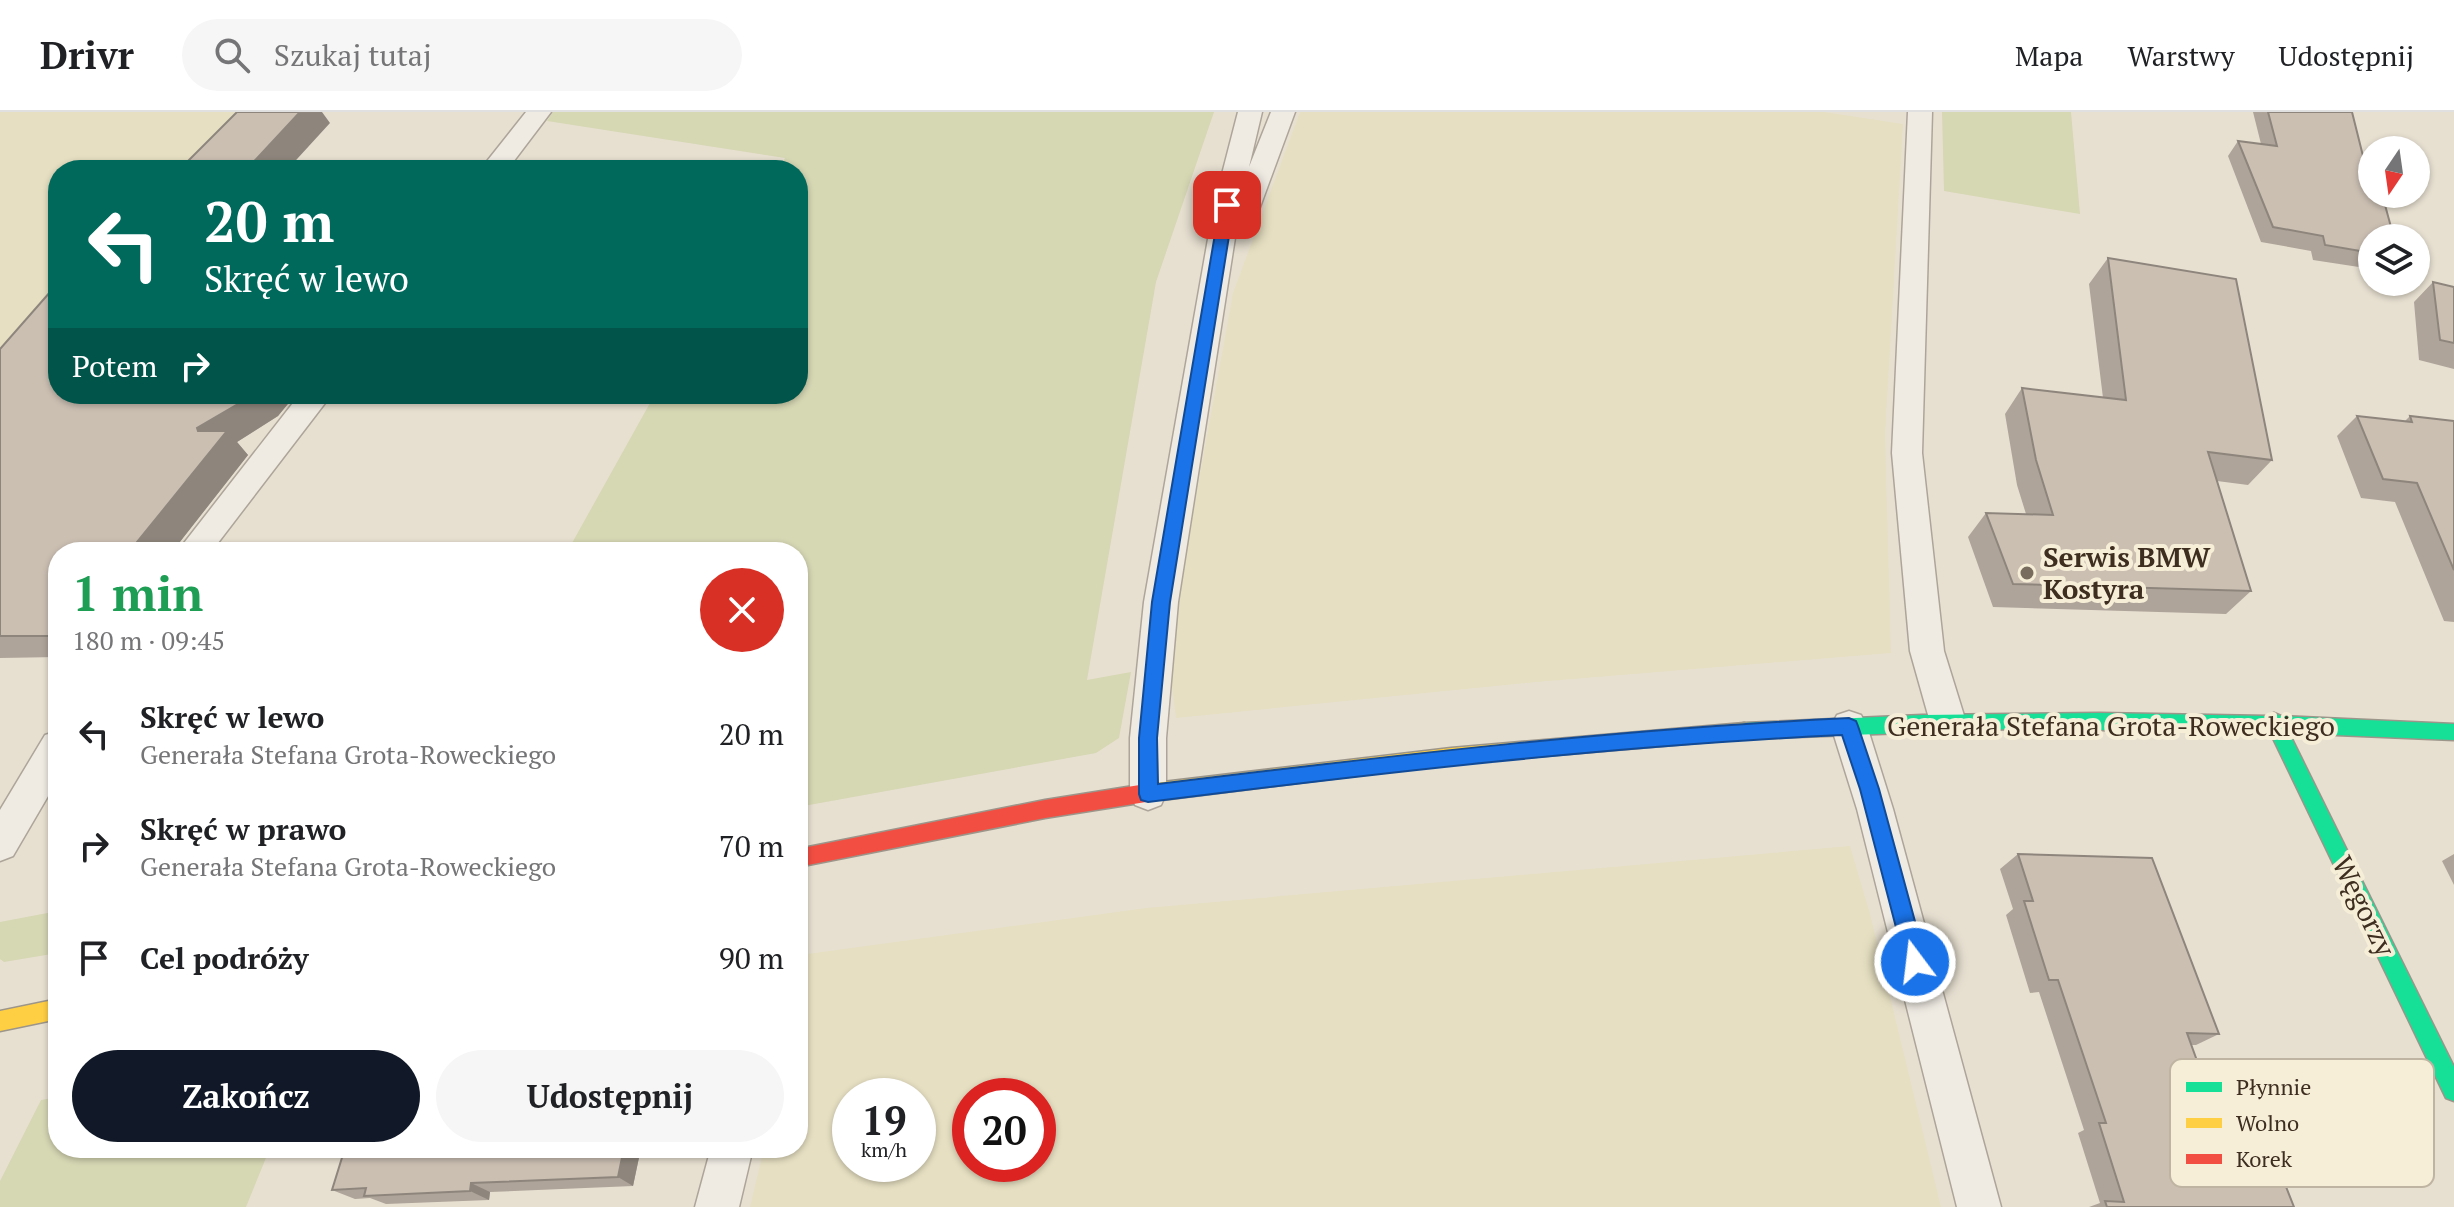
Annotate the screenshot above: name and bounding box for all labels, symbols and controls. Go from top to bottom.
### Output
search box [182,19,742,91]
text: Drivr [40,30,134,80]
icon: search [210,33,254,77]
text: Szukaj tutaj [274,35,432,75]
text: Mapa [2015,37,2083,74]
text: Warstwy [2127,37,2235,74]
text: Udostępnij [2279,37,2414,74]
north arrow [2358,136,2430,208]
map controls [2358,136,2430,296]
pin [1193,171,1261,239]
icon: arrive [1205,183,1249,227]
text: 20 m [204,184,334,258]
icon: left [72,192,176,296]
button: layers [2358,224,2430,296]
text: Skręć w lewo [204,255,409,302]
icon: right [173,344,217,388]
text: Potem [72,346,157,386]
place label: Serwis BMW Kostyra [2043,538,2211,607]
text: 1 min [72,561,203,625]
marker: Serwis BMW Kostyra [2018,564,2036,582]
button: close [700,568,784,652]
text: 180 m · 09:45 [72,623,225,657]
text: Skręć w lewo [140,697,324,737]
street label: Generała Stefana Grota-Roweckiego [1887,707,2335,744]
icon: left [72,712,116,756]
text: 20 m [719,714,784,754]
text: Generała Stefana Grota-Roweckiego [140,737,556,771]
text: Skręć w prawo [140,809,346,849]
icon: right [72,824,116,868]
text: 70 m [719,826,784,866]
text: Generała Stefana Grota-Roweckiego [140,849,556,883]
street label: Węgorzy [2324,850,2405,963]
position arrow [1873,920,1957,1004]
icon: arrive [72,936,116,980]
text: Cel podróży [140,938,309,978]
text: 90 m [719,938,784,978]
button: Zakończ [72,1050,420,1142]
button: Udostępnij [436,1050,784,1142]
legend [2170,1059,2434,1187]
text: Płynnie [2236,1072,2311,1101]
speed limit sign: 20 [952,1078,1056,1182]
text: 19 [861,1093,907,1146]
text: Wolno [2236,1108,2299,1137]
text: km/h [861,1136,907,1163]
text: Korek [2236,1144,2293,1173]

